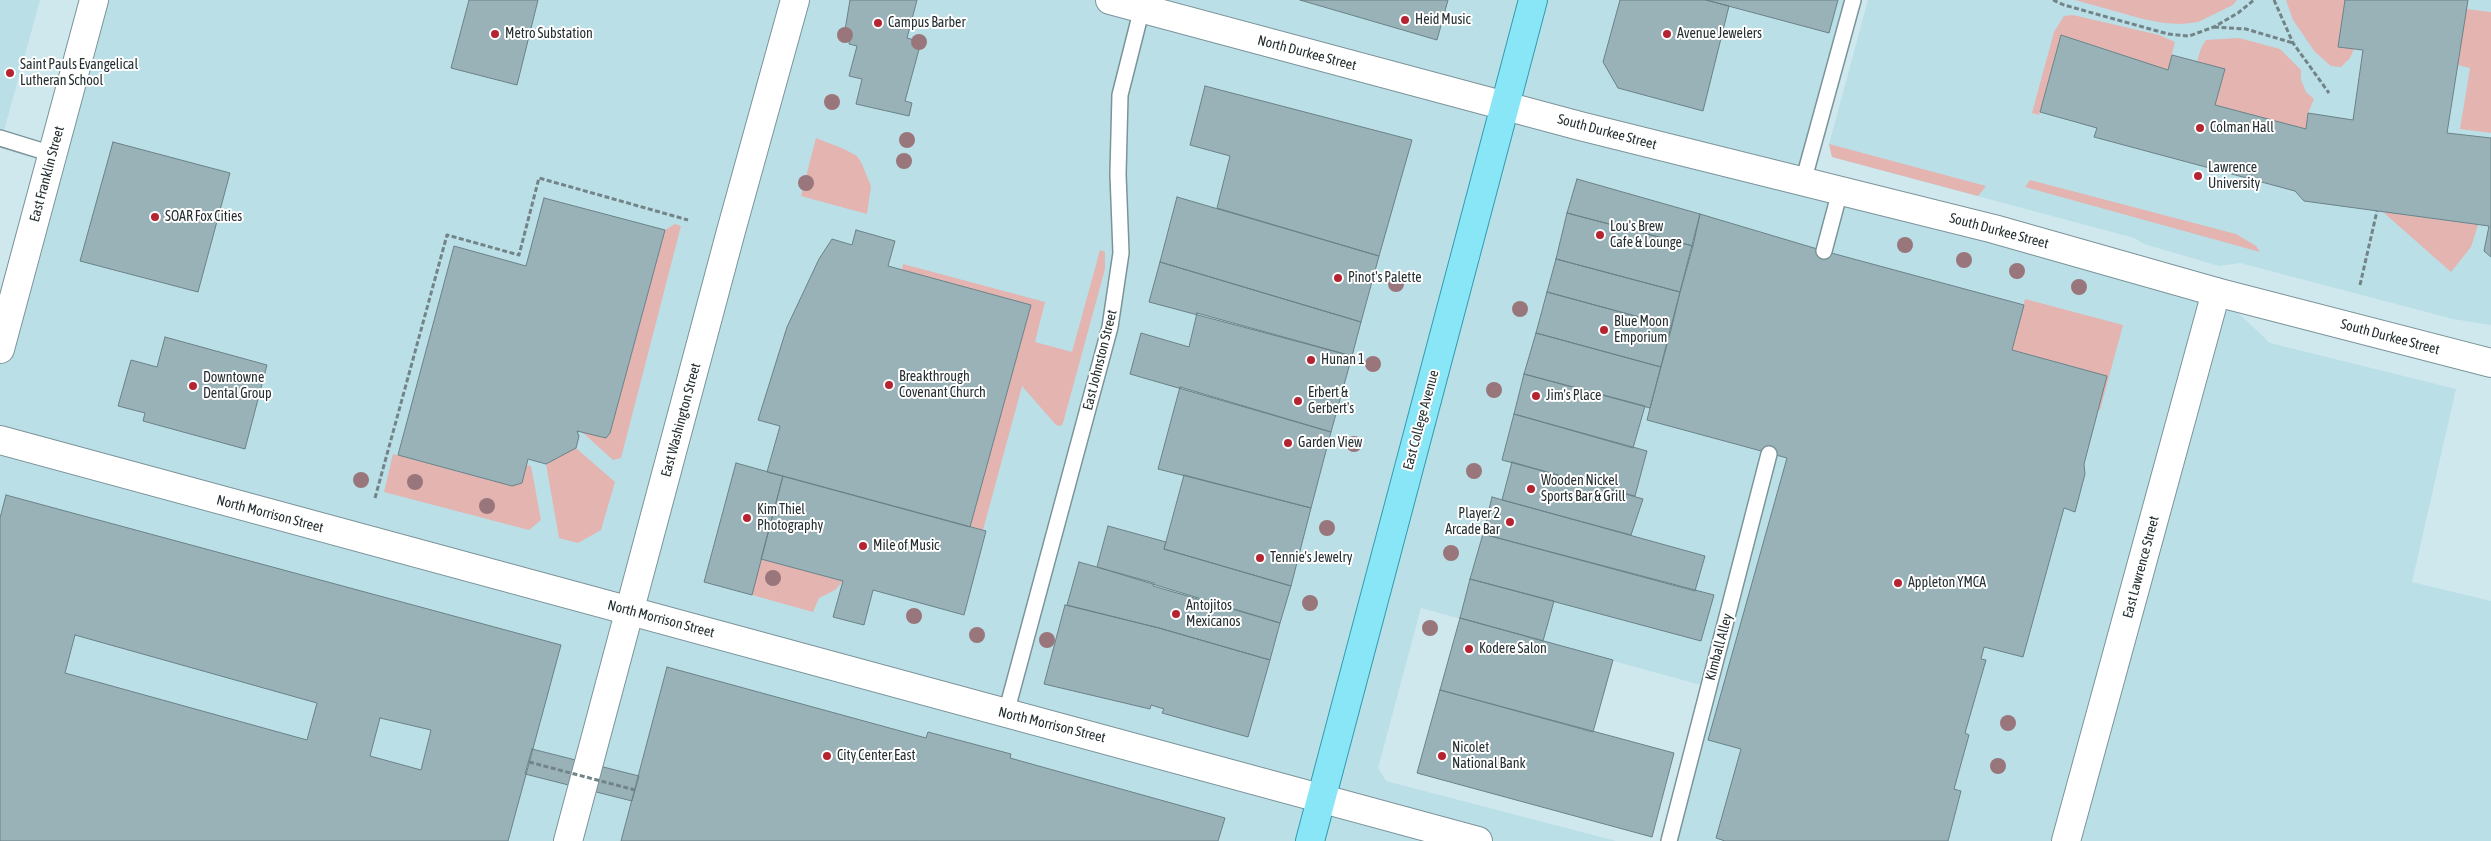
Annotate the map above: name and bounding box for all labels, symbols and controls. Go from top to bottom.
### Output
place label: Heid Music [1415,12,1471,28]
marker: Heid Music [1399,14,1411,26]
place label: Campus Barber [888,15,966,31]
marker: Campus Barber [872,17,884,29]
place label: Metro Substation [505,26,593,42]
place label: Avenue Jewelers [1677,26,1762,42]
marker: Metro Substation [489,28,501,40]
marker: Avenue Jewelers [1661,28,1673,40]
street label: North Durkee Street [1256,32,1358,74]
place label: Saint Pauls Evangelical Lutheran School [20,57,138,90]
marker: Saint Pauls Evangelical Lutheran School [4,67,16,79]
street label: South Durkee Street [1556,111,1658,153]
place label: Colman Hall [2210,120,2274,136]
marker: Colman Hall [2194,122,2206,134]
street label: East Franklin Street [26,124,68,224]
place label: Lawrence University [2208,160,2260,192]
marker: Lawrence University [2192,170,2204,182]
place label: SOAR Fox Cities [165,209,242,225]
street label: South Durkee Street [1948,210,2050,252]
marker: SOAR Fox Cities [149,211,161,223]
place label: Lou's Brew Cafe & Lounge [1610,219,1682,252]
marker: Lou's Brew Cafe & Lounge [1594,229,1606,241]
place label: Pinot's Palette [1348,270,1422,286]
marker: Pinot's Palette [1332,272,1344,284]
street label: East Johnston Street [1079,308,1121,412]
place label: Blue Moon Emporium [1614,314,1669,347]
street label: South Durkee Street [2339,316,2441,358]
marker: Blue Moon Emporium [1598,324,1610,336]
place label: Hunan 1 [1321,352,1364,368]
marker: Hunan 1 [1305,354,1317,366]
street label: East Washington Street [658,361,704,479]
street label: East College Avenue [1400,368,1442,472]
place label: Breakthrough Covenant Church [899,369,986,402]
place label: Downtowne Dental Group [203,370,272,402]
marker: Breakthrough Covenant Church [883,379,895,391]
marker: Downtowne Dental Group [187,380,199,392]
place label: Erbert & Gerbert's [1308,385,1354,418]
place label: Jim's Place [1546,388,1601,404]
marker: Jim's Place [1530,390,1542,402]
marker: Erbert & Gerbert's [1292,395,1304,407]
place label: Garden View [1298,435,1362,451]
marker: Garden View [1282,437,1294,449]
place label: Wooden Nickel Sports Bar & Grill [1541,473,1626,506]
marker: Wooden Nickel Sports Bar & Grill [1525,483,1537,495]
street label: North Morrison Street [215,492,325,536]
place label: Kim Thiel Photography [757,502,823,534]
place label: Player 2 Arcade Bar [1445,506,1500,538]
marker: Kim Thiel Photography [741,512,753,524]
street label: East Lawrence Street [2119,514,2163,620]
marker: Player 2 Arcade Bar [1504,516,1516,528]
place label: Mile of Music [873,538,939,554]
marker: Mile of Music [857,540,869,552]
place label: Tennie's Jewelry [1270,550,1352,566]
marker: Tennie's Jewelry [1254,552,1266,564]
place label: Appleton YMCA [1908,575,1986,591]
marker: Appleton YMCA [1892,577,1904,589]
street label: North Morrison Street [606,597,716,641]
place label: Antojitos Mexicanos [1186,598,1240,630]
marker: Antojitos Mexicanos [1170,608,1182,620]
street label: Kimball Alley [1702,612,1736,682]
place label: Kodere Salon [1479,641,1547,657]
marker: Kodere Salon [1463,643,1475,655]
street label: North Morrison Street [997,704,1107,746]
place label: Nicolet National Bank [1452,740,1526,772]
place label: City Center East [837,748,915,764]
marker: City Center East [821,750,833,762]
marker: Nicolet National Bank [1436,750,1448,762]

